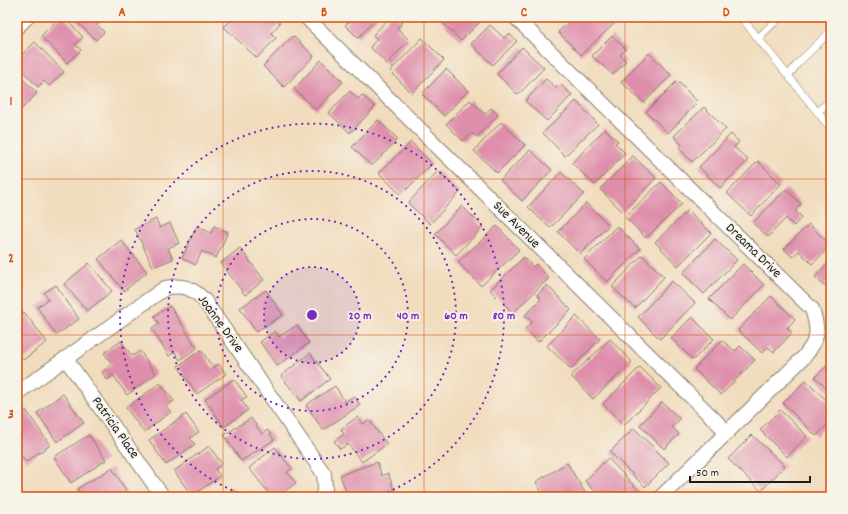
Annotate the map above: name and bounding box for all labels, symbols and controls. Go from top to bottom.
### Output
text: A [118,4,126,23]
text: B [321,4,327,23]
text: C [521,4,528,23]
text: D [723,4,730,23]
text: 1 [10,93,13,112]
street label: Sue Avenue [488,197,544,253]
street label: Dreama Drive [720,219,786,283]
text: 2 [8,250,14,269]
street label: Joanne Drive [192,291,248,357]
centre of rings [305,308,319,322]
text: 20 m [349,308,371,325]
text: 40 m [397,308,419,325]
text: 60 m [444,308,468,325]
text: 80 m [493,308,515,325]
street label: Patricia Place [86,393,144,463]
text: 3 [8,406,14,425]
scale bar [690,458,810,484]
text: 50 m [696,465,719,482]

